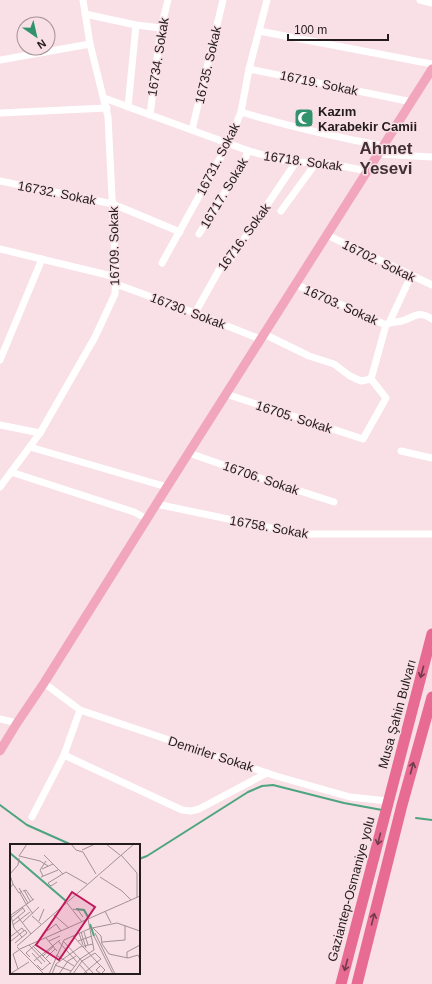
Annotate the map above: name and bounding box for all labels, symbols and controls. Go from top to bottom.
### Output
north arrow [16,16,56,56]
street label: 16734. Sokak [144,16,172,97]
scale bar [288,16,388,42]
text: 100 m [294,23,327,37]
street label: 16735. Sokak [192,24,224,105]
text: N [35,37,48,52]
street label: 16719. Sokak [279,67,360,99]
place label: Kazım Karabekir Camii [318,104,417,134]
mosque icon: Kazım Karabekir Camii [293,107,315,129]
street label: 16731. Sokak [193,120,243,198]
district label: Ahmet Yesevi [360,139,413,178]
street label: 16718. Sokak [263,148,344,174]
street label: 16717. Sokak [197,155,251,231]
street label: 16732. Sokak [17,178,98,208]
street label: 16716. Sokak [215,200,274,274]
street label: 16709. Sokak [106,206,122,286]
street label: 16702. Sokak [340,237,418,285]
street label: 16703. Sokak [302,282,381,328]
street label: 16730. Sokak [148,290,228,332]
street label: 16705. Sokak [254,398,335,437]
street label: 16706. Sokak [221,458,301,498]
street label: 16758. Sokak [229,513,310,541]
street label: Musa Şahin Bulvarı [375,658,419,770]
one-way arrow [418,665,425,678]
street label: Demirler Sokak [166,733,256,775]
one-way arrow [409,761,417,774]
street label: Gaziantep-Osmaniye yolu [324,815,378,963]
one-way arrow [375,832,382,845]
inset map [10,844,140,974]
one-way arrow [370,913,378,926]
one-way arrow [342,958,349,971]

